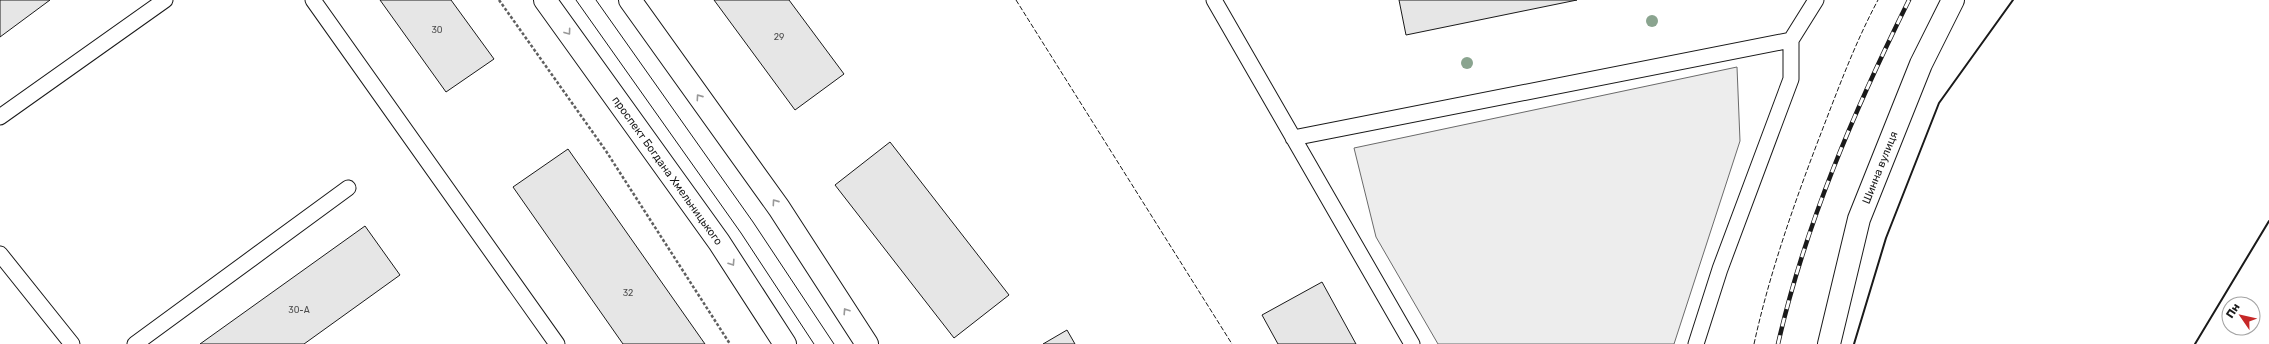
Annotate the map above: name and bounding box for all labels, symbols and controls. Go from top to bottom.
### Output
house number: 30 [431,25,443,35]
one-way arrow [563,27,570,34]
house number: 29 [774,32,784,42]
street label: проспект Богдана Хмельницького [610,94,725,247]
one-way arrow [697,94,704,101]
street label: Шинна вулиця [1859,129,1900,206]
one-way arrow [773,200,780,207]
one-way arrow [728,259,735,266]
house number: 32 [623,288,633,298]
north arrow [2221,296,2261,336]
text: Пн [2223,301,2243,321]
house number: 30-А [288,305,310,315]
one-way arrow [843,308,850,315]

